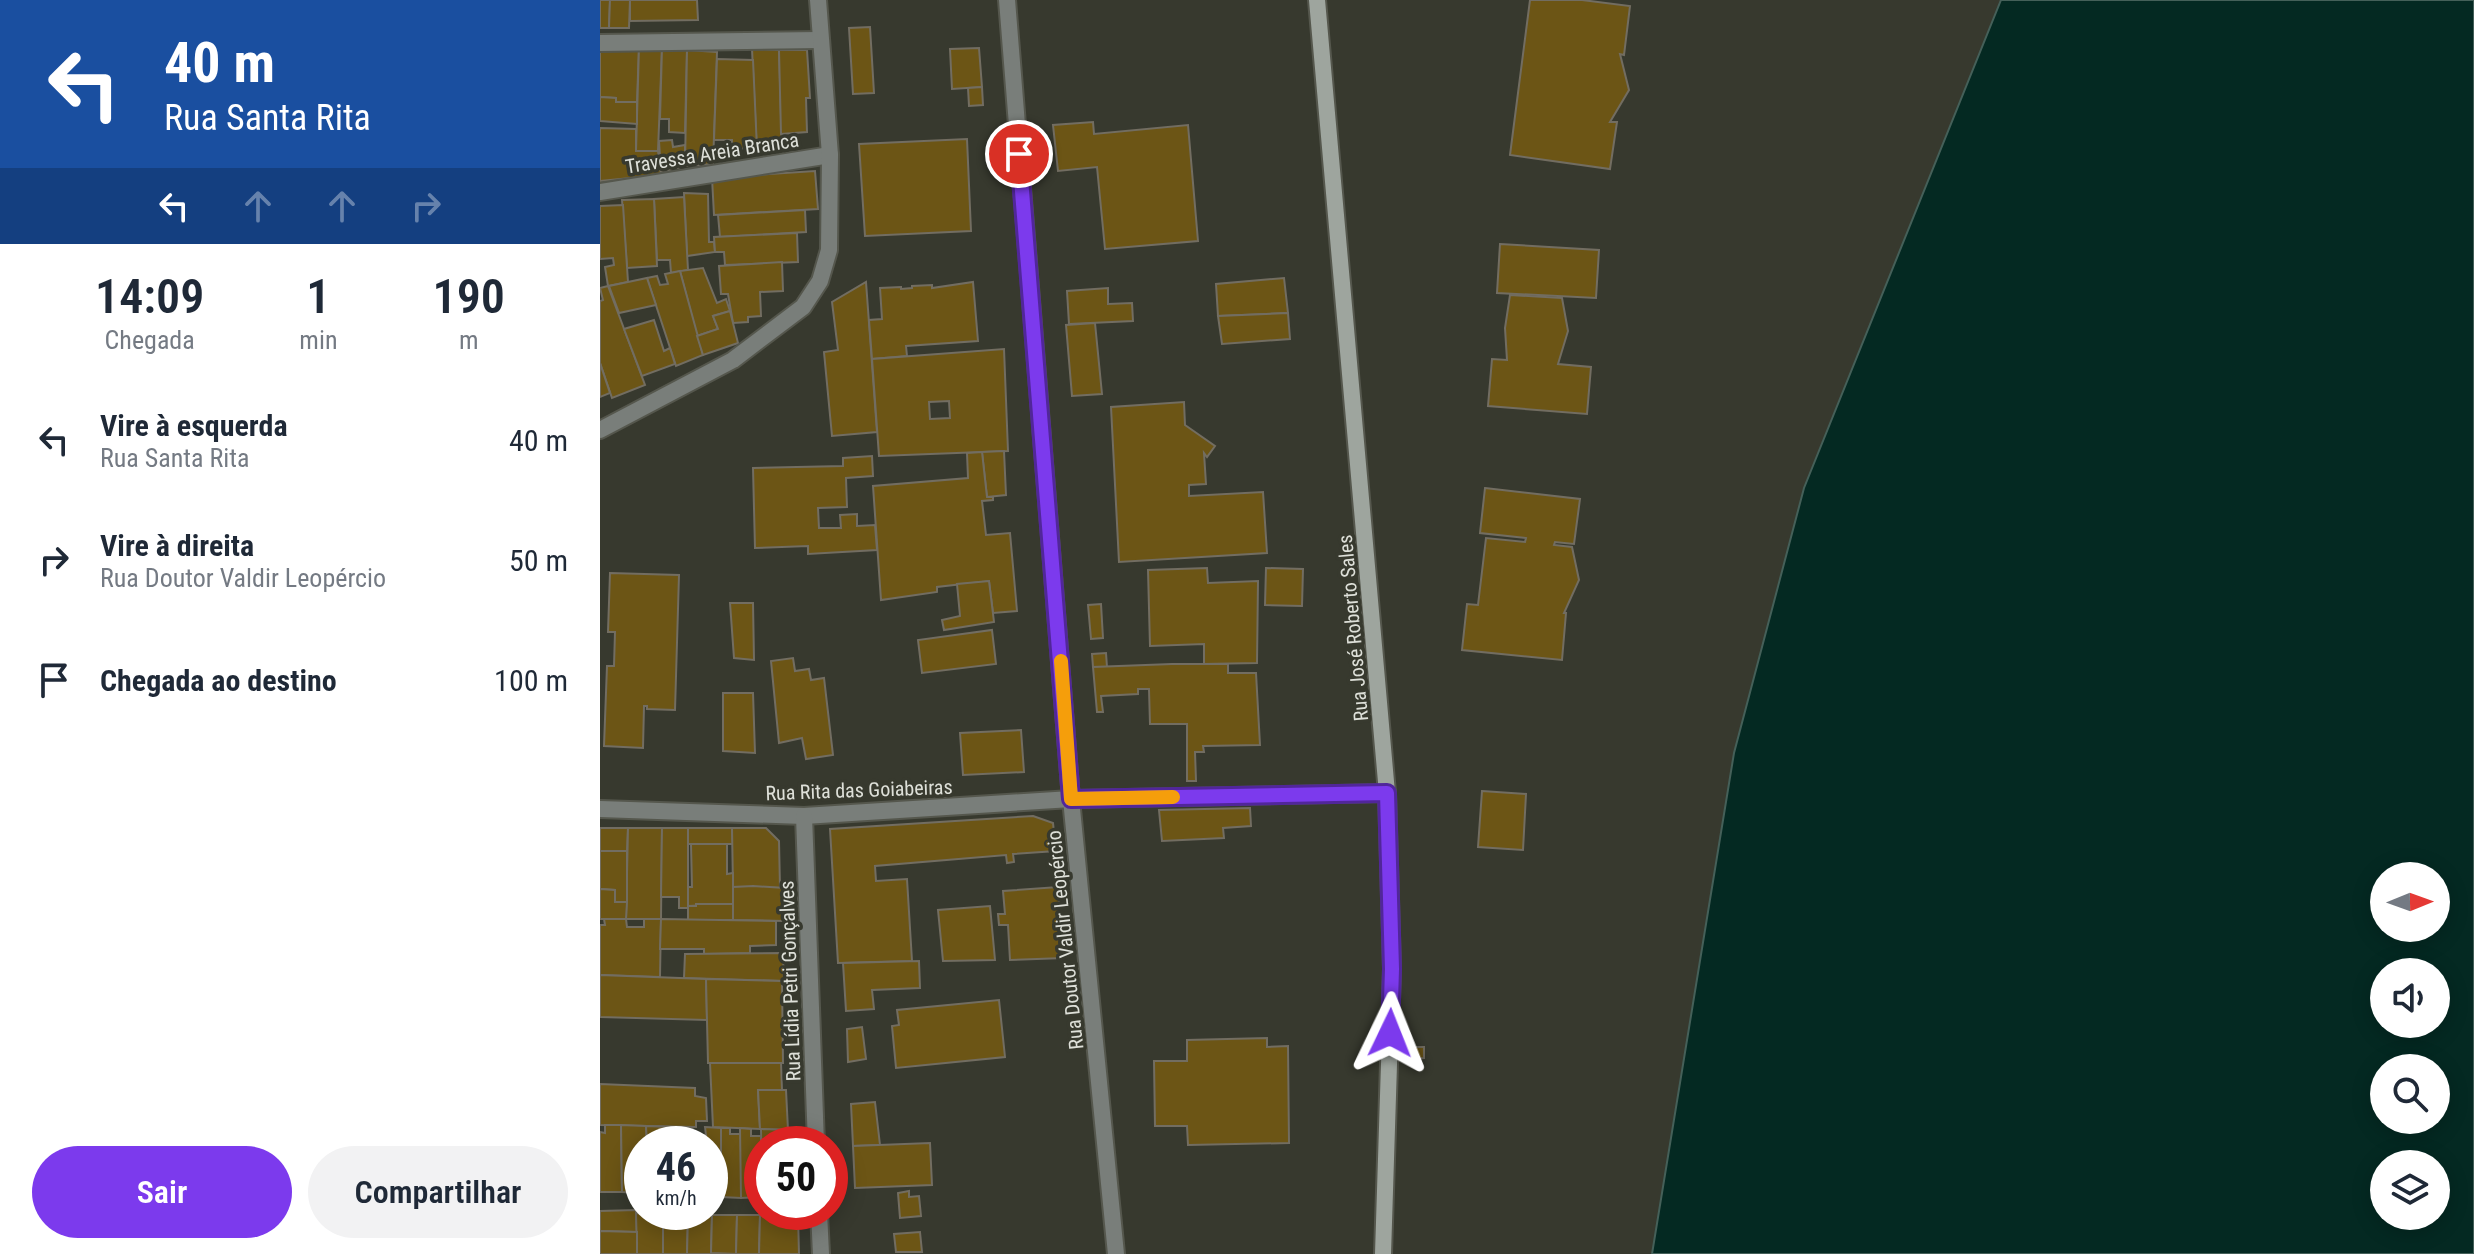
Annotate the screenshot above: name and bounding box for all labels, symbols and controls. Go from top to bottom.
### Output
text: 40 m [164,30,275,96]
icon: left [32,32,136,136]
text: Rua Santa Rita [164,97,371,139]
pin [985,120,1053,188]
street label: Travessa Areia Branca [624,127,800,179]
icon: arrive [997,132,1041,176]
icon: left [152,184,196,228]
icon: ahead [236,184,280,228]
icon: ahead [320,184,364,228]
icon: right [404,184,448,228]
text: 14:09 [95,268,204,325]
text: 1 [306,268,330,325]
text: 190 [433,268,505,325]
text: Chegada [105,325,195,355]
text: min [299,325,337,355]
text: m [459,325,479,355]
text: Vire à esquerda [100,408,288,443]
icon: left [32,418,76,462]
text: 40 m [509,423,568,458]
text: Rua Santa Rita [100,443,249,473]
text: Vire à direita [100,528,254,563]
street label: Rua José Roberto Sales [1333,534,1373,722]
icon: right [32,538,76,582]
text: 50 m [509,543,568,578]
text: Rua Doutor Valdir Leopércio [100,563,386,593]
icon: arrive [32,658,76,702]
text: Chegada ao destino [100,663,337,698]
text: 100 m [494,663,568,698]
street label: Rua Rita das Goiabeiras [765,775,953,805]
street label: Rua Doutor Valdir Leopércio [1042,829,1088,1051]
north arrow [2370,862,2450,942]
map controls [2370,862,2450,1230]
street label: Rua Lídia Petri Gonçalves [775,880,805,1082]
button: sound [2370,958,2450,1038]
position arrow [1348,991,1432,1075]
button: search [2370,1054,2450,1134]
speed limit sign: 50 [744,1126,848,1230]
text: 46 [656,1144,696,1191]
button: Sair [32,1146,292,1238]
button: Compartilhar [308,1146,568,1238]
button: layers [2370,1150,2450,1230]
text: km/h [655,1186,697,1210]

